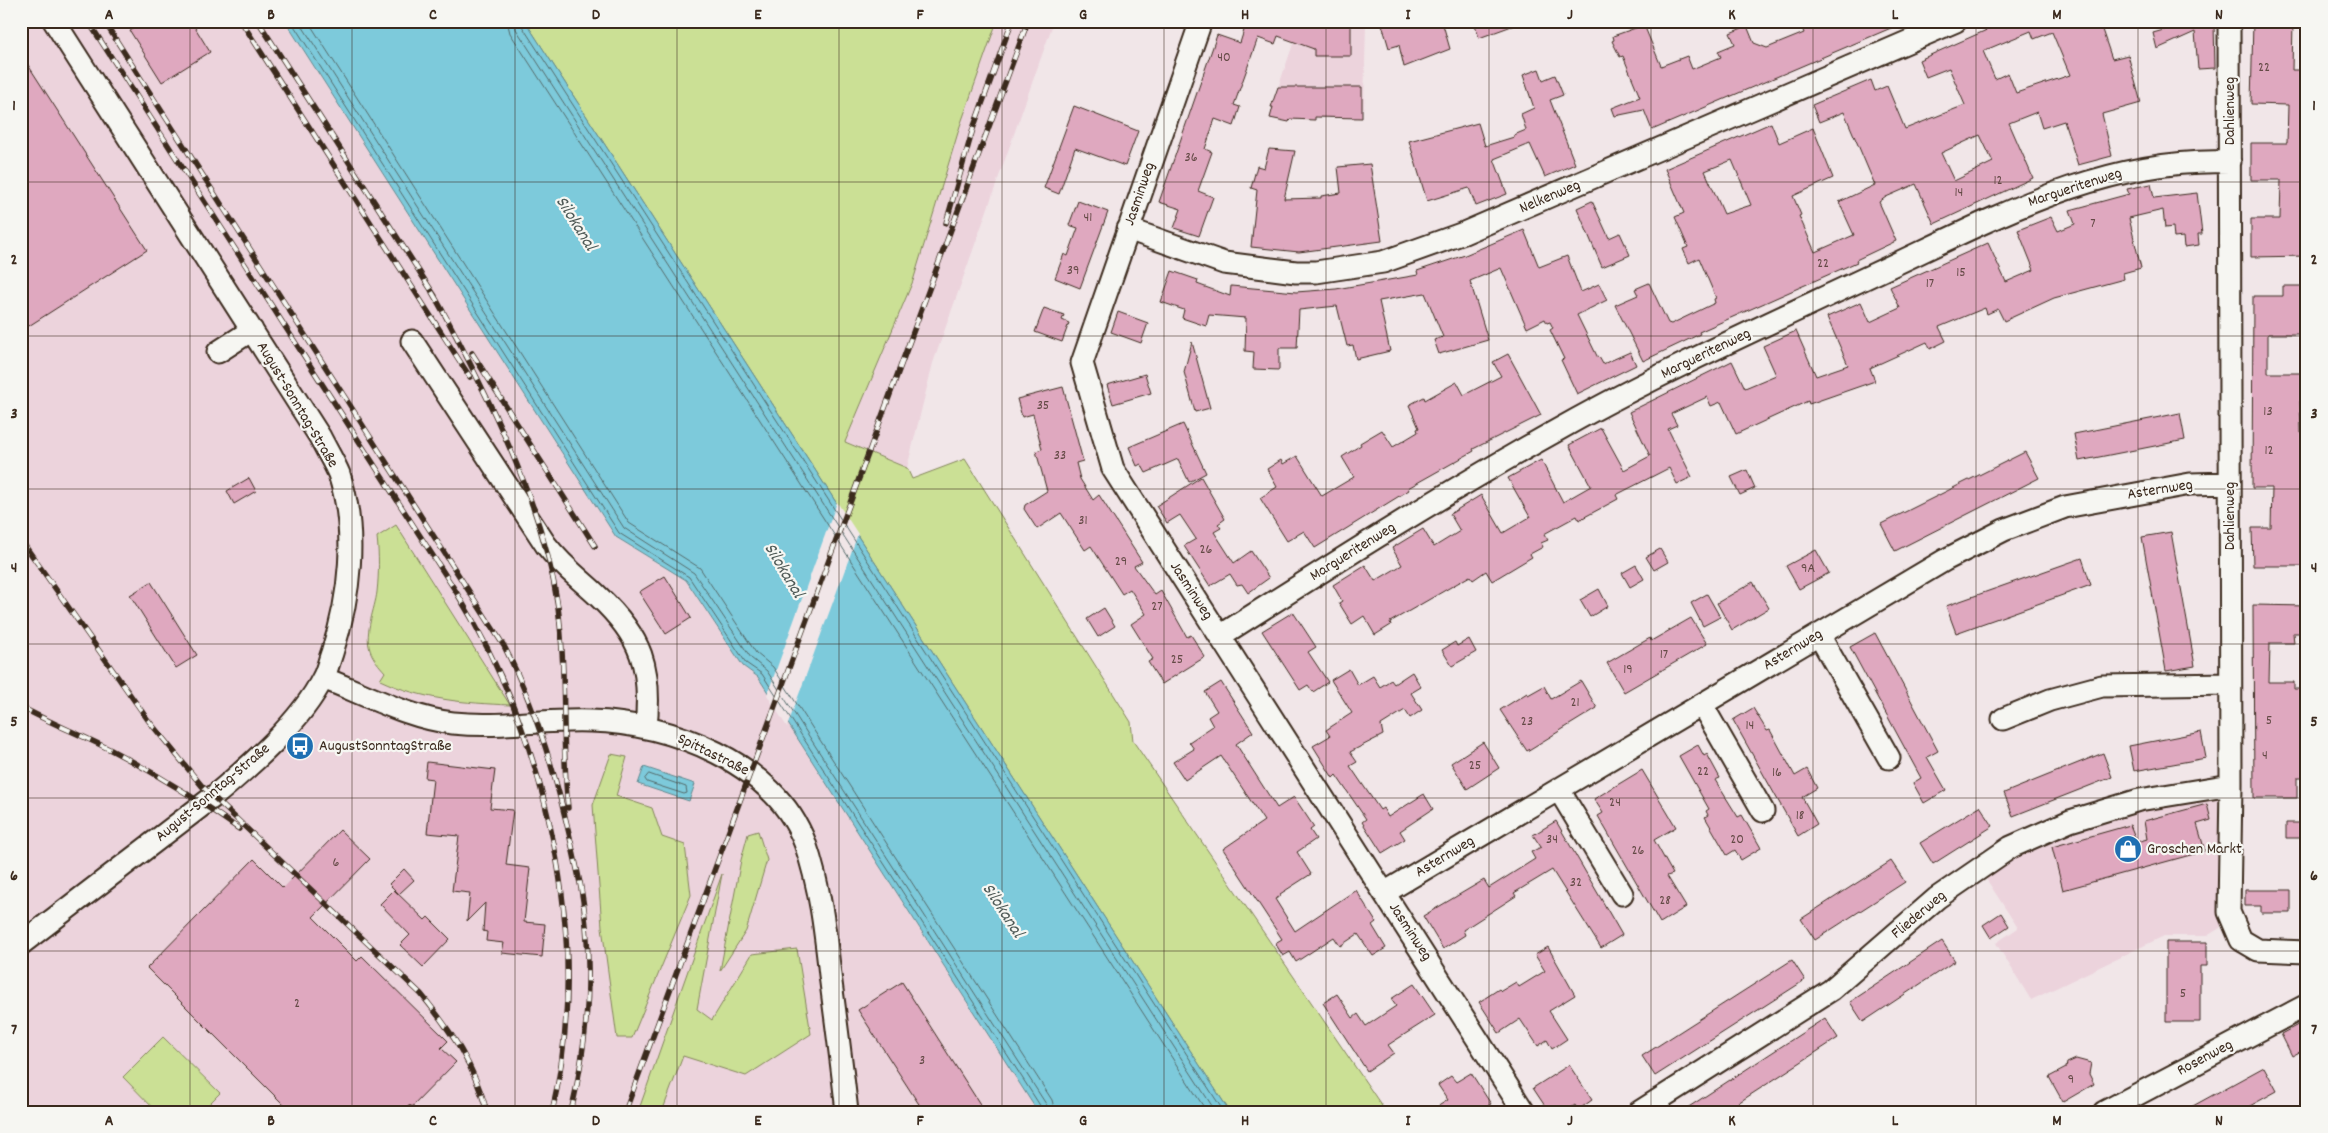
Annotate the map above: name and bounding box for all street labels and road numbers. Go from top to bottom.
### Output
street label: Dahlienweg [2219,77,2242,145]
street label: Jasminweg [1118,159,1162,229]
street label: Margueritenweg [2025,162,2125,214]
street label: Nelkenweg [1516,174,1584,220]
street label: Margueritenweg [1657,322,1755,386]
street label: August-Sonntag-Straße [250,338,344,472]
street label: Asternweg [2126,473,2194,507]
street label: Dahlienweg [2219,482,2242,550]
street label: Margueritenweg [1306,516,1400,588]
street label: Jasminweg [1163,557,1219,625]
street label: Asternweg [1759,623,1827,677]
street label: Spittastraße [673,728,753,782]
street label: August-Sonntag-Straße [151,738,275,848]
street label: Asternweg [1411,830,1479,884]
street label: Fliederweg [1886,885,1952,945]
street label: Jasminweg [1382,898,1438,966]
street label: Rosenweg [2173,1034,2237,1082]

